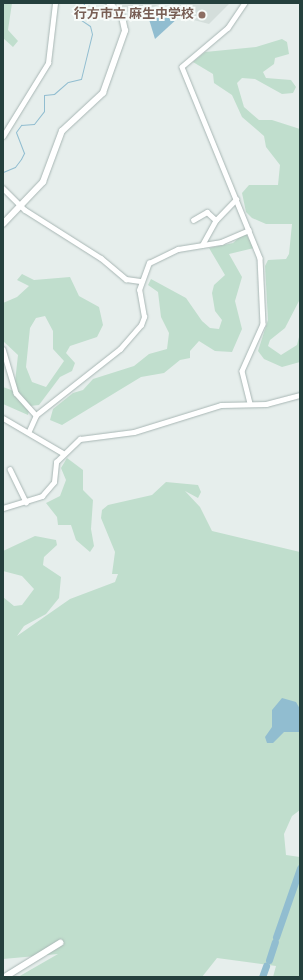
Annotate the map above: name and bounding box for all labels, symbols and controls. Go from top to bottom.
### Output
place label: 行方市立 麻生中学校 [74,7,194,23]
marker: 行方市立 麻生中学校 [197,10,207,20]

